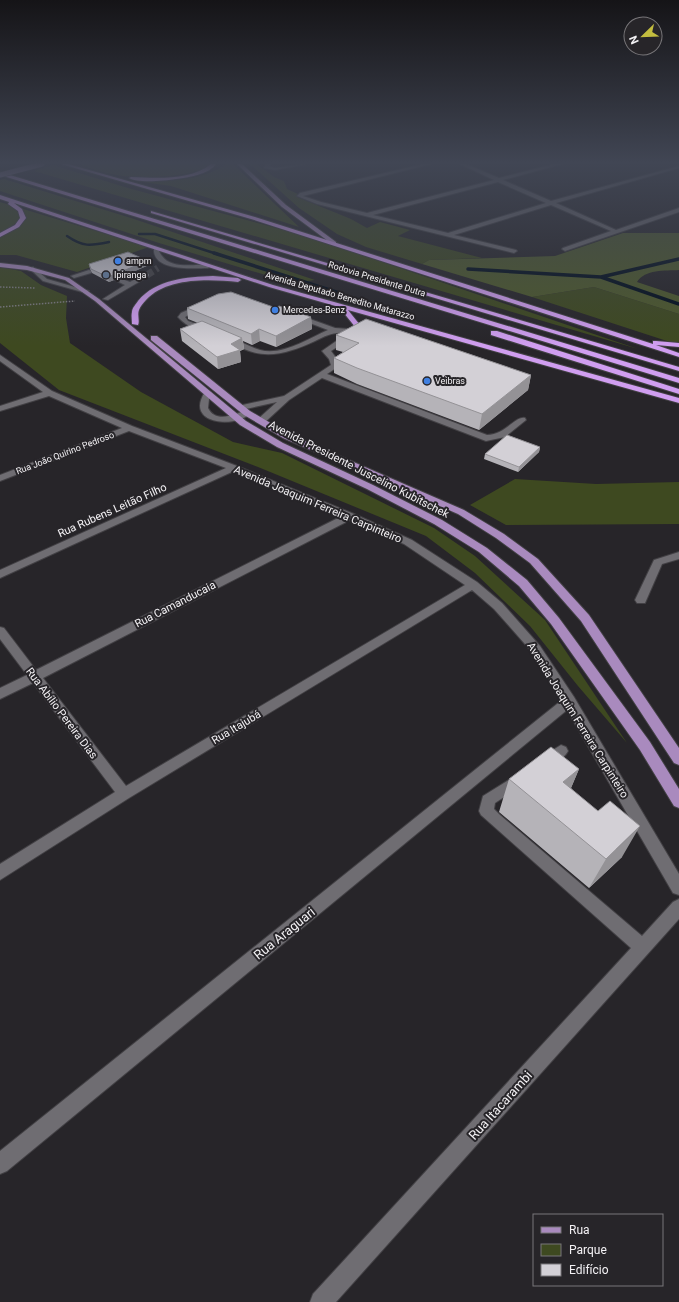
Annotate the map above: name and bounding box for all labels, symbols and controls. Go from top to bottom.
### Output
north arrow [623,16,663,56]
text: N [627,33,642,46]
marker: ampm [113,256,123,266]
place label: ampm [126,256,152,266]
street label: Rodovia Presidente Dutra [327,259,427,299]
marker: Ipiranga [101,270,111,280]
place label: Ipiranga [114,270,146,280]
street label: Avenida Deputado Benedito Matarazzo [264,270,416,322]
marker: Mercedes-Benz [270,305,280,315]
place label: Mercedes-Benz [283,305,345,315]
marker: Veibras [422,376,432,386]
place label: Veibras [435,376,465,386]
street label: Avenida Presidente Juscelino Kubitschek [266,418,452,521]
street label: Rua João Quirino Pedroso [15,430,115,476]
street label: Avenida Joaquim Ferreira Carpinteiro [232,463,404,546]
street label: Rua Rubens Leitão Filho [56,481,169,540]
street label: Rua Camanducaia [133,578,218,630]
street label: Avenida Joaquim Ferreira Carpinteiro [524,640,631,800]
street label: Rua Abílio Pereira Dias [23,665,100,762]
street label: Rua Itajubá [209,708,263,747]
street label: Rua Araguari [251,904,318,963]
street label: Rua Itacarambi [466,1068,535,1143]
legend [533,1214,663,1286]
text: Rua [569,1223,590,1237]
text: Parque [569,1243,607,1257]
text: Edifício [569,1263,609,1277]

